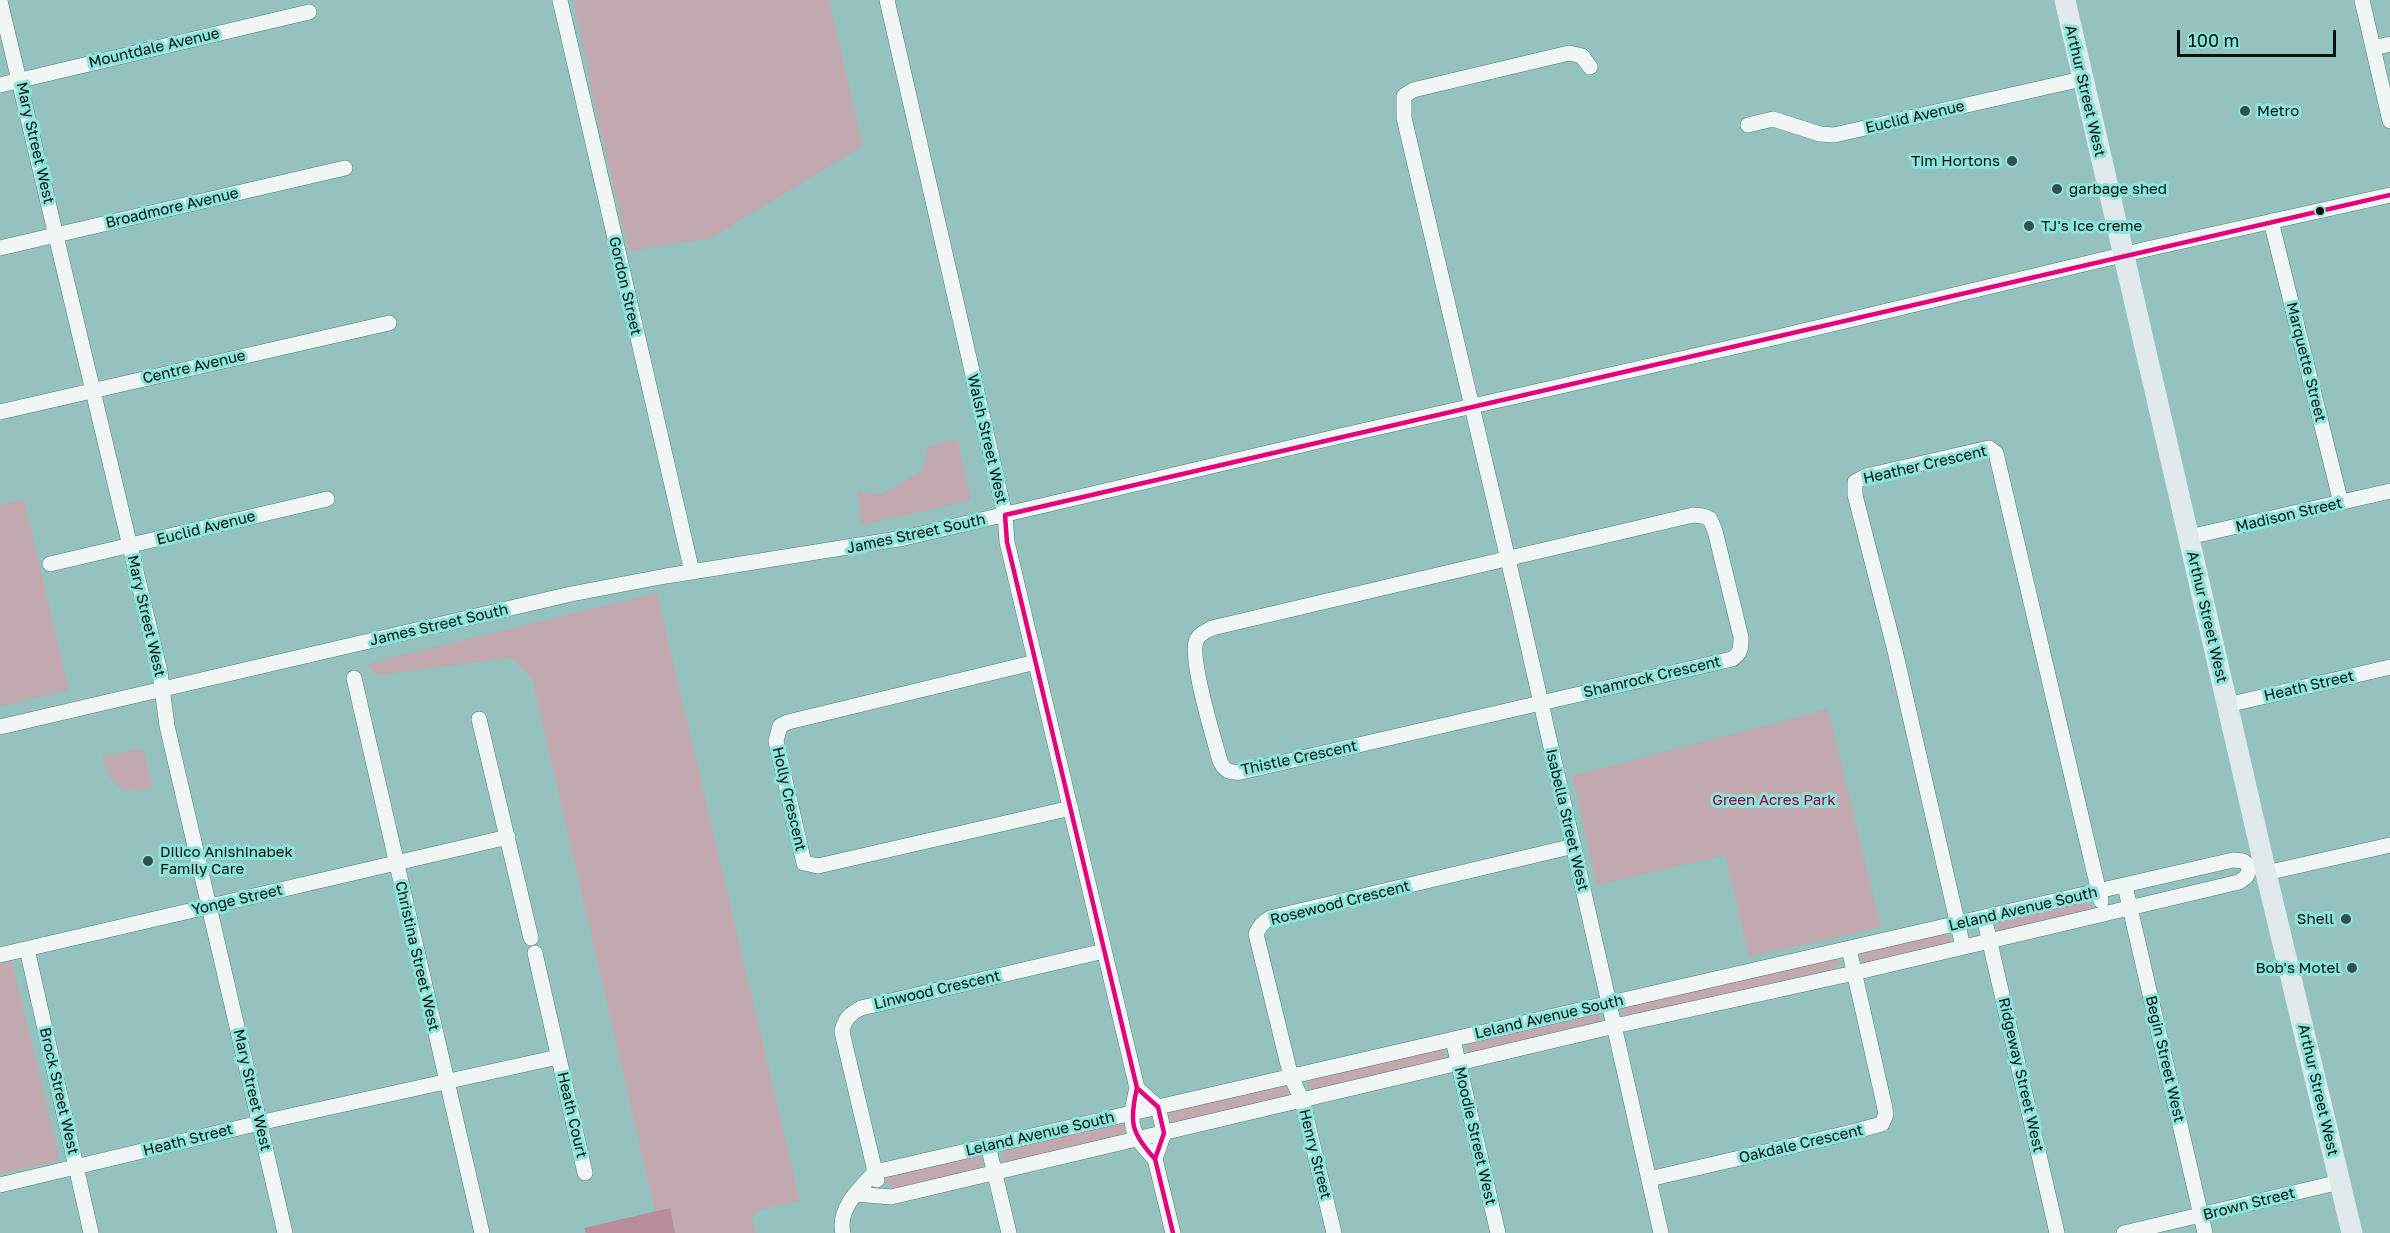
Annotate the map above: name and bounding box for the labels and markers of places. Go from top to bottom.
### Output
place label: Metro [2257,102,2299,120]
marker: Metro [2238,104,2252,118]
place label: Tim Hortons [1911,152,2000,170]
marker: Tim Hortons [2005,154,2019,168]
place label: garbage shed [2069,180,2167,198]
marker: garbage shed [2050,182,2064,196]
unlabelled marker [2314,205,2326,217]
place label: TJ's Ice creme [2041,217,2142,235]
marker: TJ's Ice creme [2022,219,2036,233]
place label: Dilico Anishinabek Family Care [160,843,293,878]
marker: Dilico Anishinabek Family Care [141,854,155,868]
place label: Shell [2297,910,2334,928]
marker: Shell [2339,912,2353,926]
place label: Bob's Motel [2255,959,2340,977]
marker: Bob's Motel [2345,961,2359,975]

